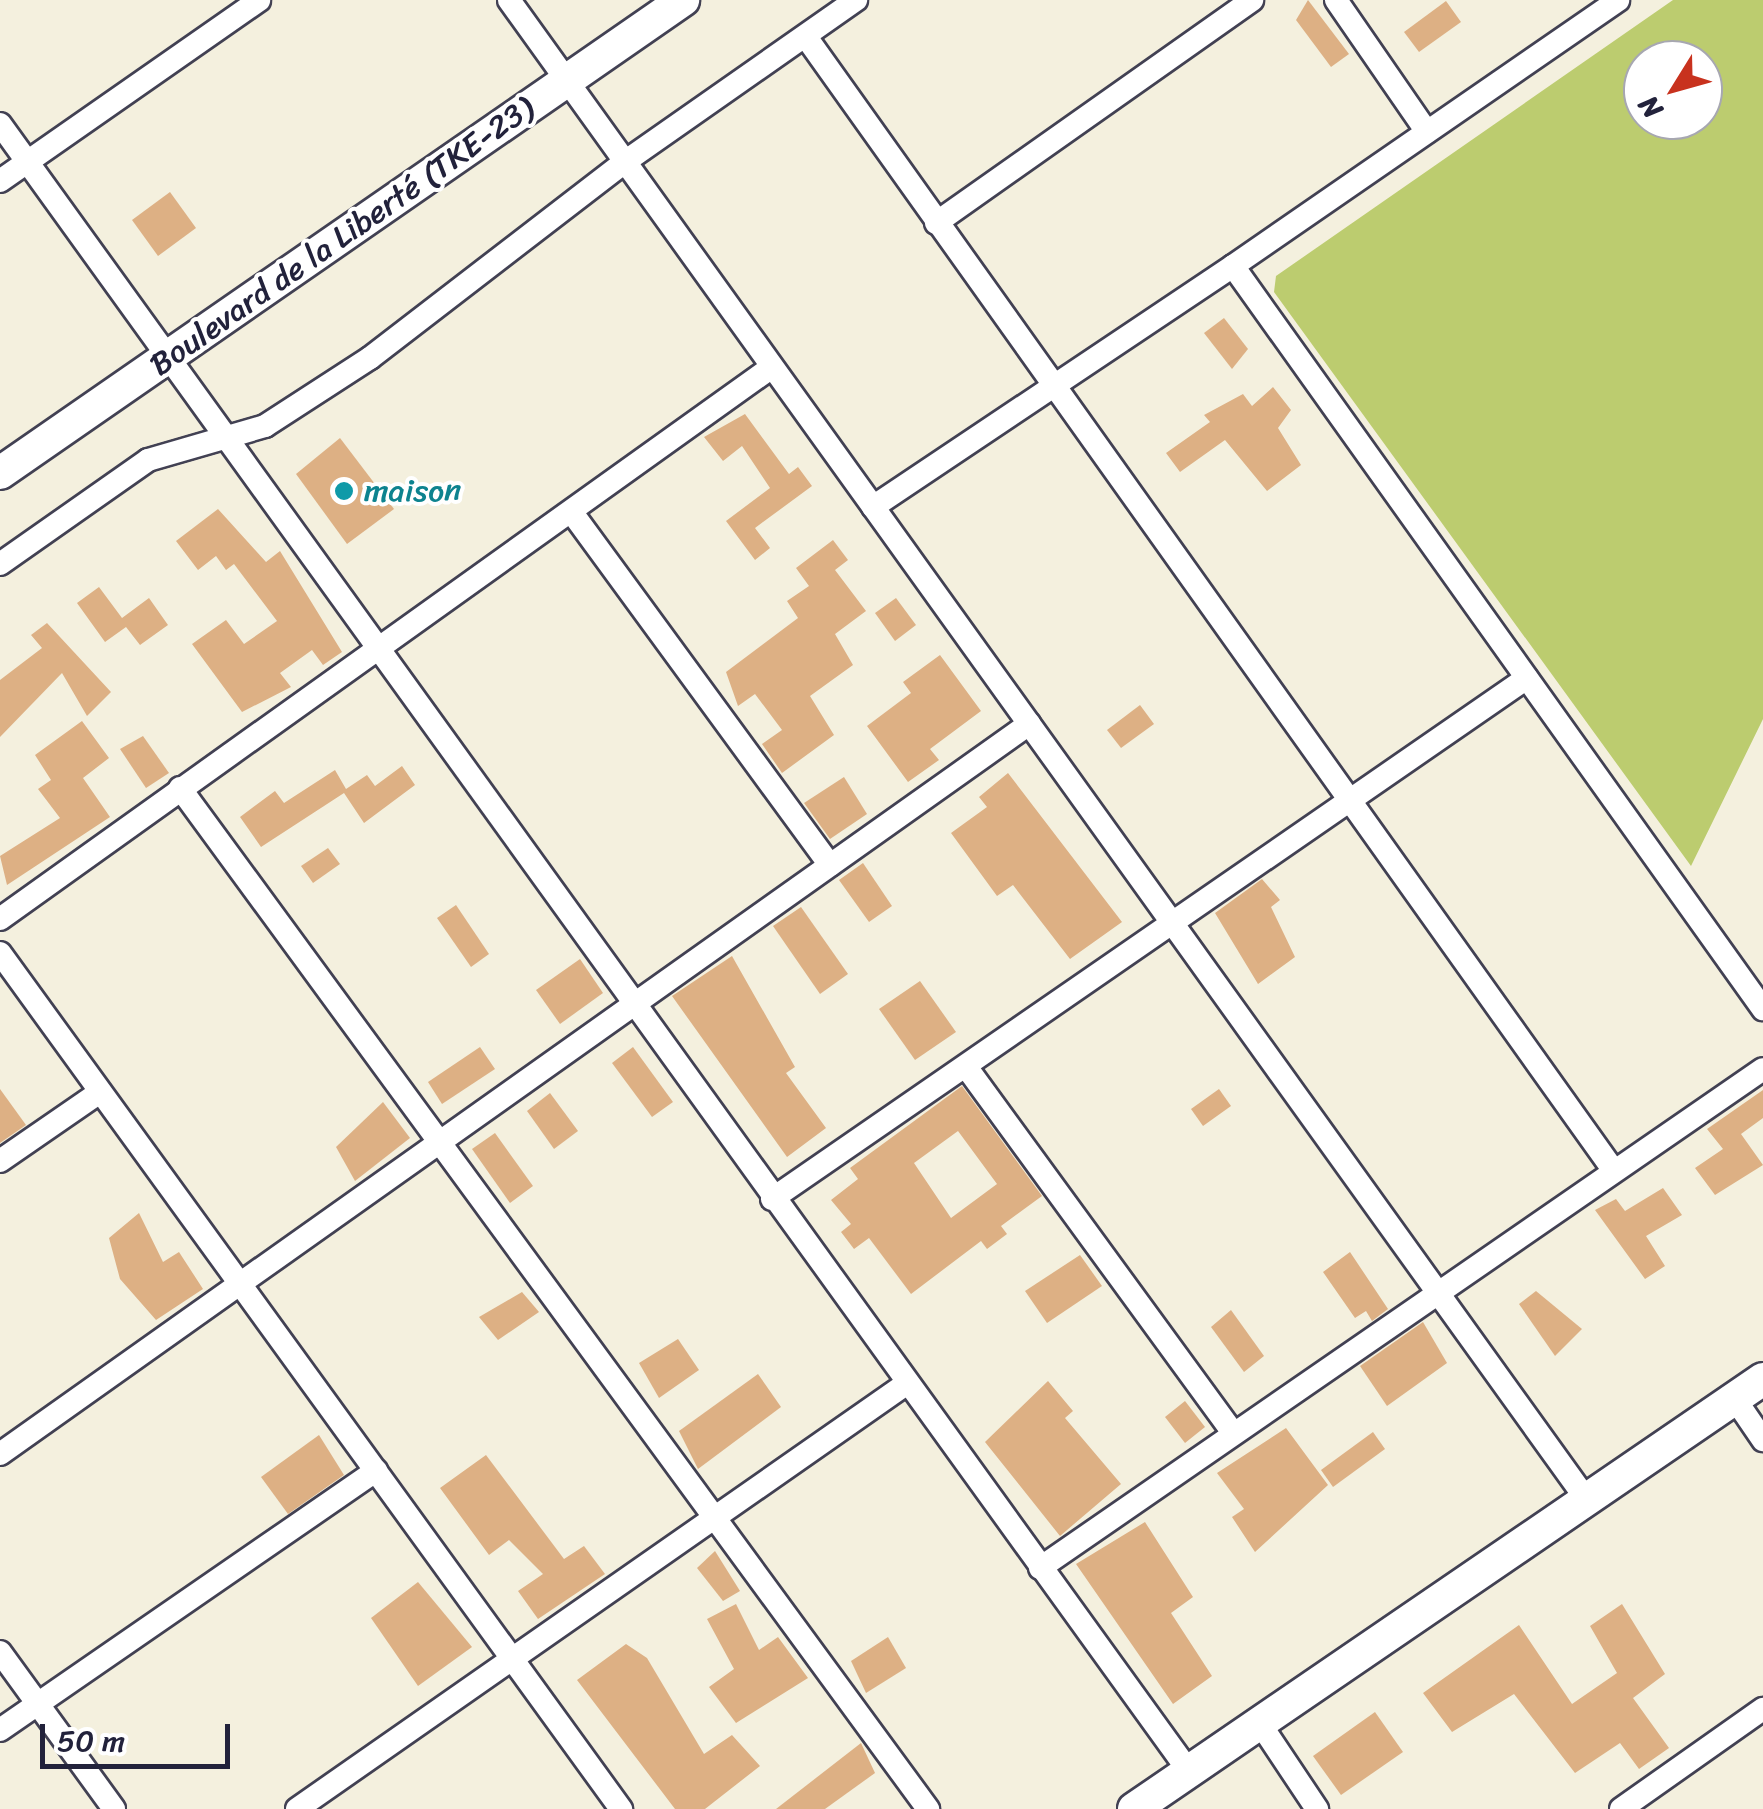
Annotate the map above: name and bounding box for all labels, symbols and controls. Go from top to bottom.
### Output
north arrow [1623,40,1723,140]
text: N [1625,85,1676,130]
street label: Boulevard de la Liberté (TKE-23) [143,89,541,385]
place label: maison [364,472,461,510]
marker: maison [333,480,355,502]
scale bar [45,1704,235,1766]
text: 50 m [57,1714,125,1768]

